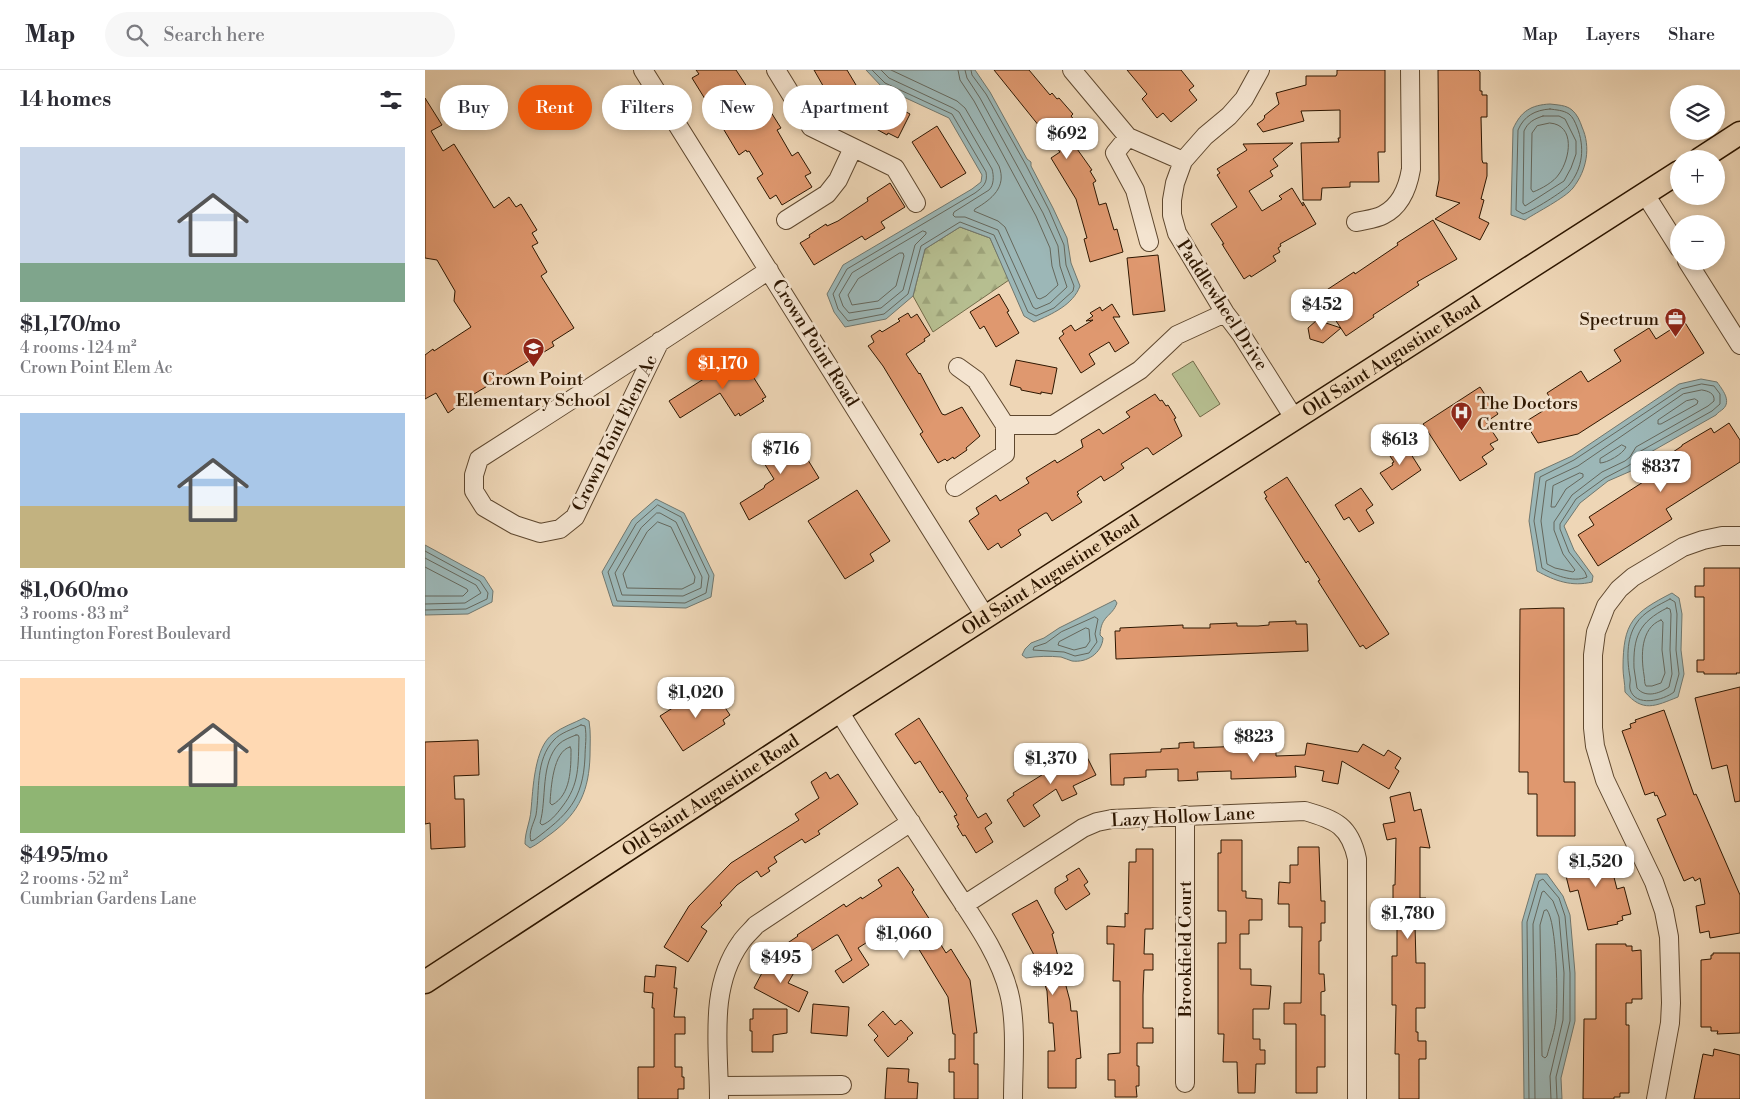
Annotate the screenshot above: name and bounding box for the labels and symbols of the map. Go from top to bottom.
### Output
pin: $692 [1037,118,1097,160]
street label: Paddlewheel Drive [1171,235,1273,375]
street label: Crown Point Road [767,275,864,412]
pin: $452 [1292,288,1352,331]
street label: Old Saint Augustine Road [1298,291,1485,422]
office icon: Spectrum [1663,307,1687,338]
place label: Spectrum [1579,308,1659,331]
school or university icon: Crown Point Elementary School [521,337,545,368]
pin: $1,170 [682,348,764,390]
street label: Crown Point Elem Ac [567,351,663,515]
place label: Crown Point Elementary School [456,368,611,412]
place label: The Doctors Centre [1477,392,1578,436]
hospital icon: The Doctors Centre [1449,401,1473,432]
pin: $613 [1370,424,1430,466]
pin: $716 [751,432,811,475]
pin: $837 [1631,450,1691,493]
street label: Old Saint Augustine Road [957,509,1145,641]
pin: $1,020 [655,676,737,719]
pin: $823 [1224,720,1284,763]
street label: Old Saint Augustine Road [617,729,804,862]
pin: $1,370 [1010,742,1092,785]
street label: Lazy Hollow Lane [1110,802,1256,832]
pin: $1,520 [1555,846,1637,888]
street label: Brookfield Court [1174,880,1197,1018]
pin: $1,780 [1367,898,1449,940]
pin: $1,060 [863,918,945,960]
pin: $495 [751,942,811,984]
pin: $492 [1023,954,1083,996]

